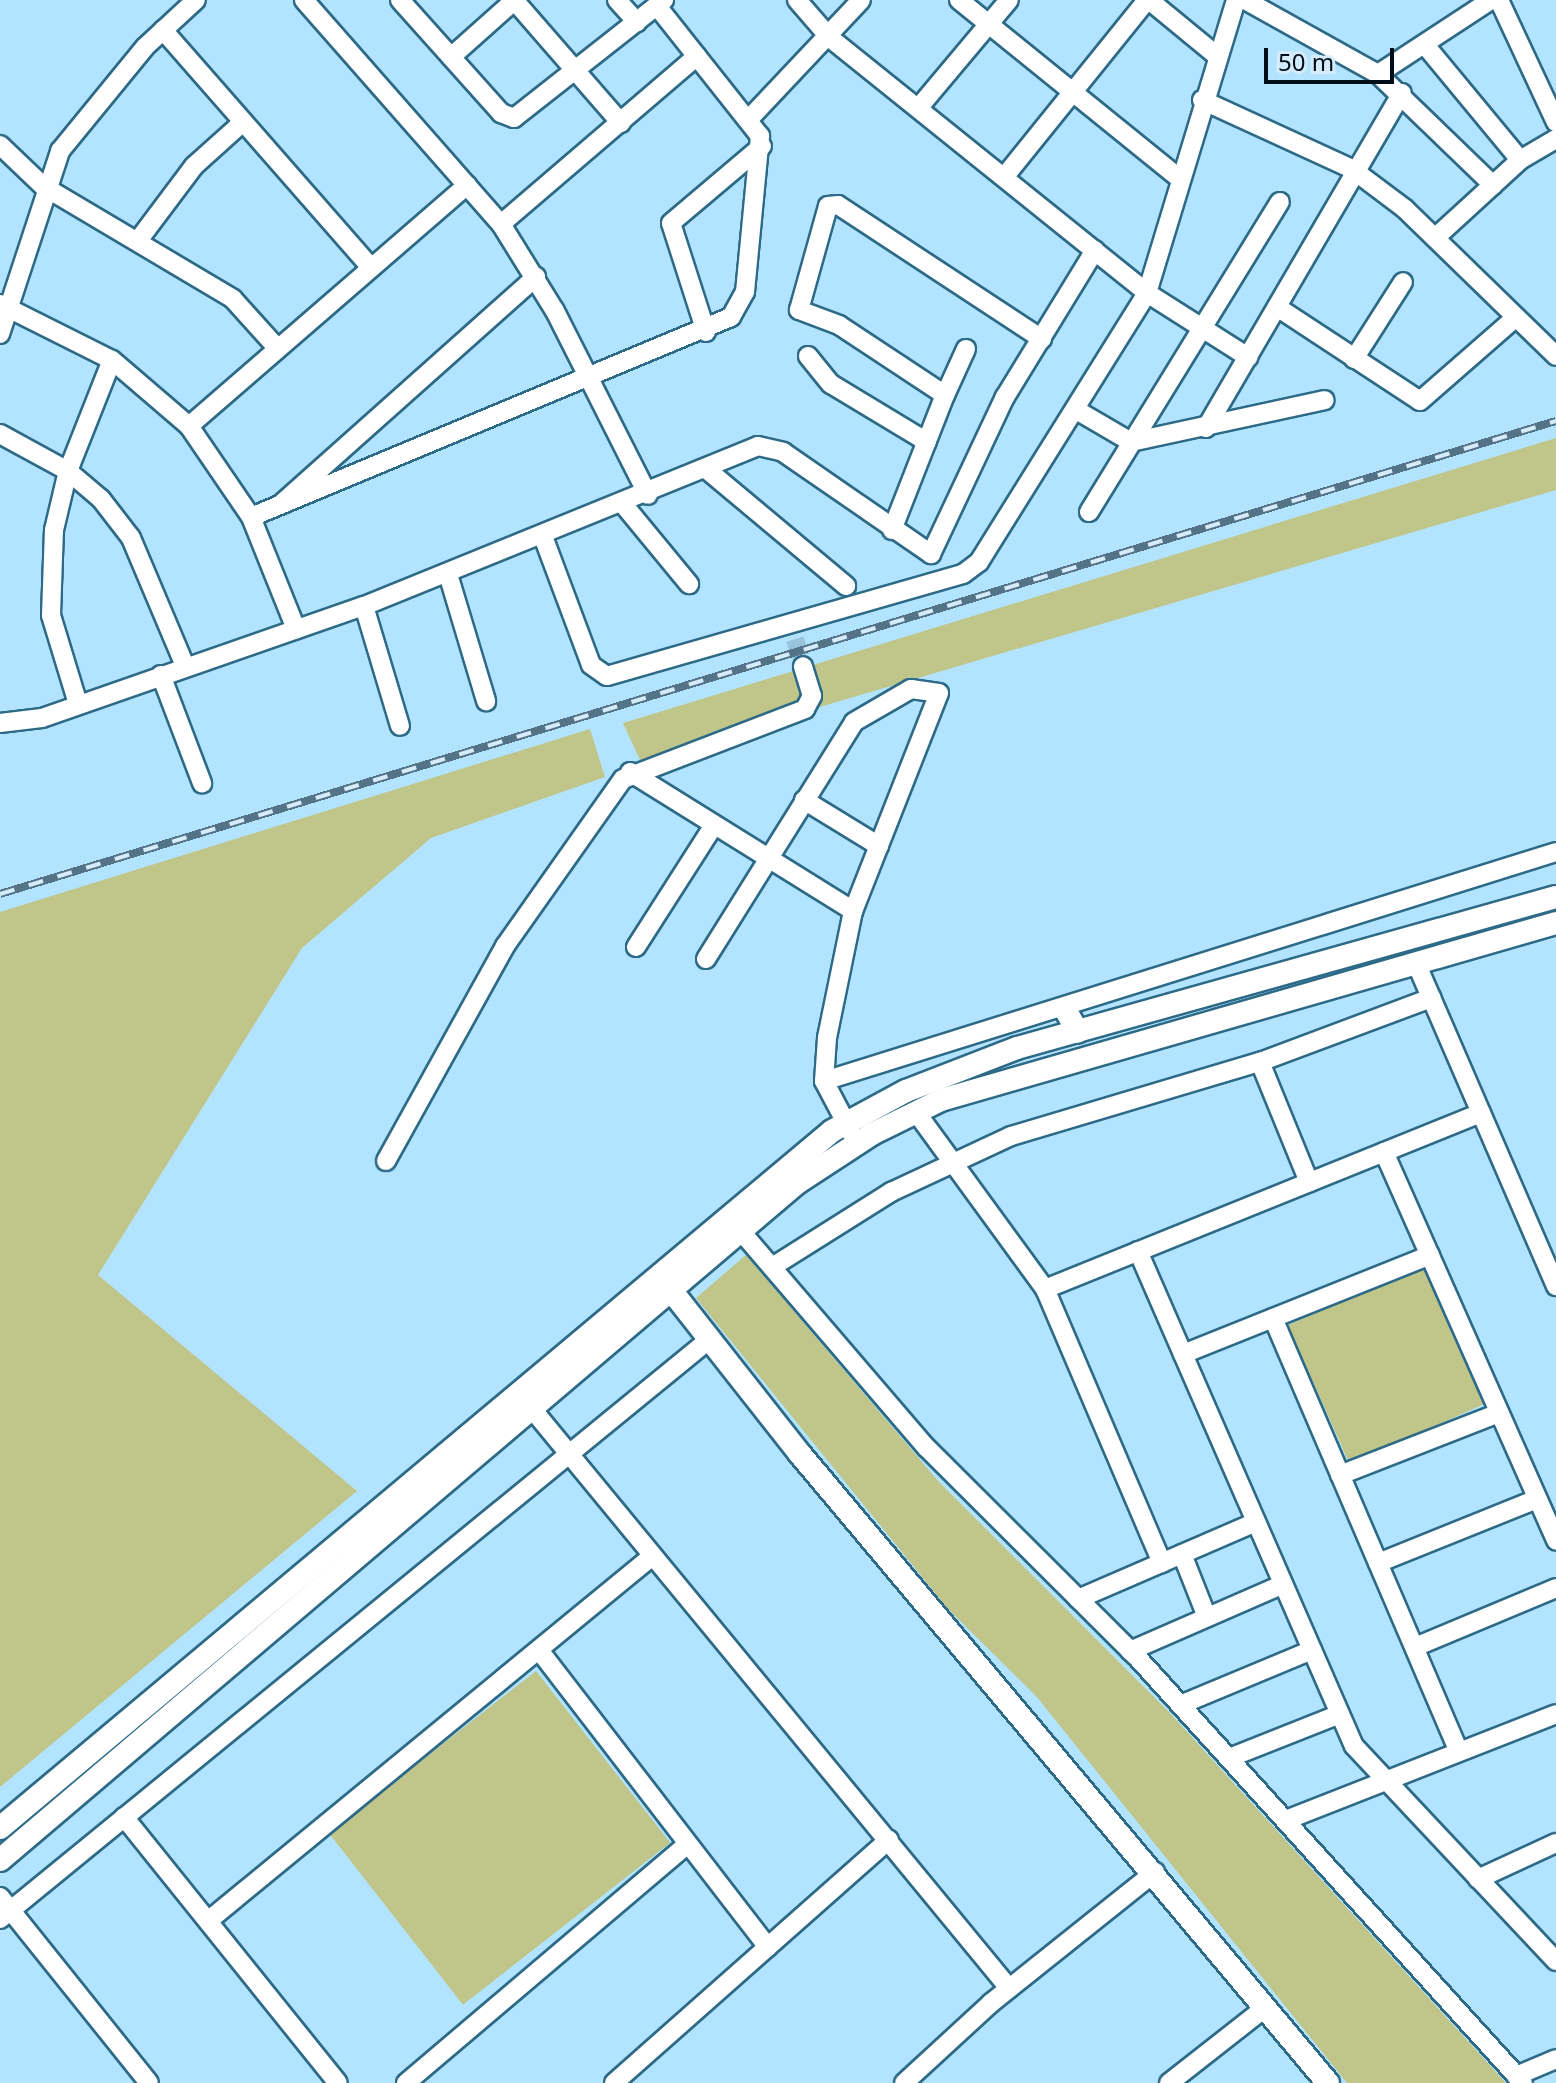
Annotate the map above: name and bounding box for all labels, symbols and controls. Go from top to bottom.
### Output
scale bar [1268,32,1398,82]
text: 50 m [1278,45,1334,78]

